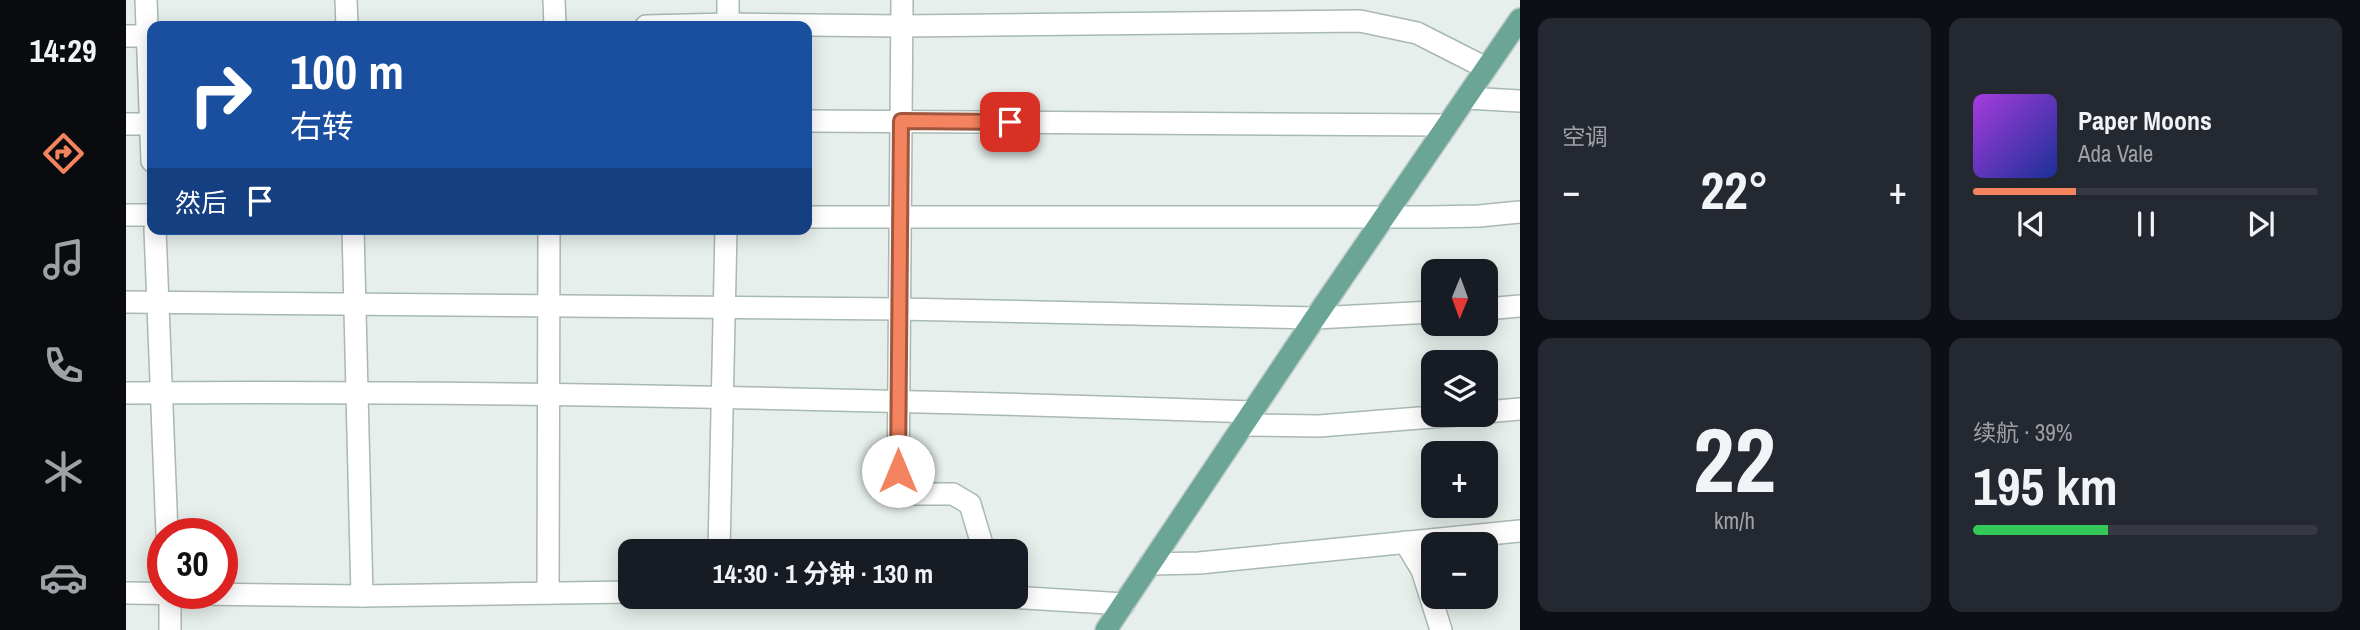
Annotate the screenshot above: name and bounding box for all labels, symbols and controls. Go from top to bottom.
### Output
text: 14:29 [29,29,97,72]
text: 100 m [290,38,404,104]
icon: right [175,49,266,140]
pin [980,92,1040,152]
icon: arrive [991,103,1029,141]
text: Paper Moons [2078,103,2212,138]
text: 右转 [290,105,354,148]
text: 空调 [1562,121,1608,152]
icon: directions [39,129,88,178]
text: Ada Vale [2078,138,2153,169]
text: 22° [1700,155,1769,225]
text: − [1562,165,1580,216]
text: + [1889,165,1907,216]
icon: arrive [241,182,279,220]
text: 然后 [175,185,227,220]
icon: previous [2012,205,2050,243]
icon: pause [2127,205,2165,243]
icon: next [2242,205,2280,243]
icon: music [39,235,88,284]
north arrow [1421,259,1498,336]
map controls [1421,259,1498,609]
icon: phone [39,341,88,390]
button: layers [1421,350,1498,427]
text: 22 [1693,398,1776,520]
text: 续航 · 39% [1973,417,2072,448]
position arrow [861,434,935,508]
button: + [1421,441,1498,518]
icon: climate [39,447,88,496]
text: 195 km [1973,451,2118,521]
text: km/h [1714,505,1755,536]
speed limit sign: 30 [147,518,238,609]
button: − [1421,532,1498,609]
icon: car [39,553,88,602]
text: 14:30 · 1 分钟 · 130 m [713,556,933,591]

